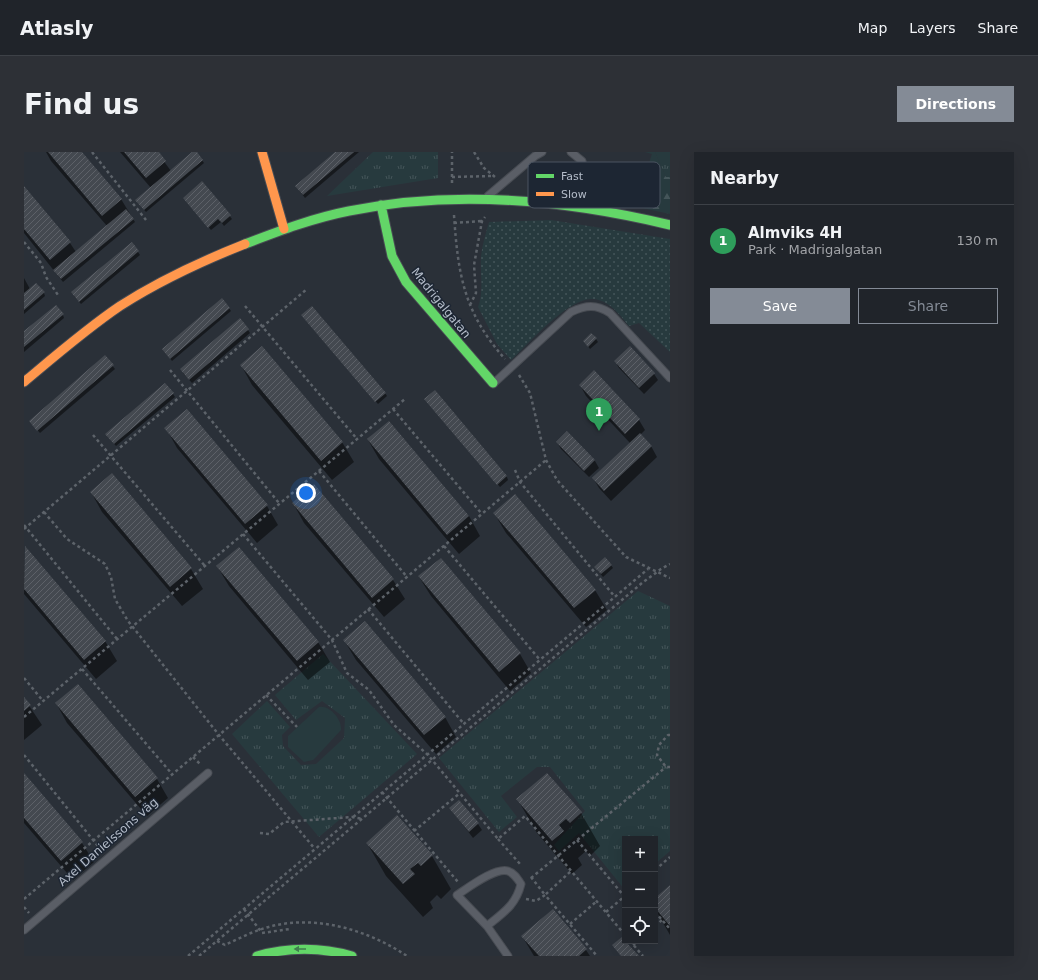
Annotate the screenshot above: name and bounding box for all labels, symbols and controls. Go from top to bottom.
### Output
text: Atlasly [20,17,93,39]
text: Map [858,20,887,36]
text: Layers [909,20,956,36]
text: Share [978,20,1018,36]
button: Directions [897,86,1014,122]
text: Find us [24,88,139,121]
legend [528,162,660,208]
text: Nearby [710,168,779,188]
text: Fast [561,170,584,183]
text: Slow [561,188,587,201]
text: Almviks 4H [748,224,842,242]
text: 1 [718,233,728,248]
text: 130 m [956,233,998,248]
text: Park · Madrigalgatan [748,242,882,257]
street label: Madrigalgatan [408,265,474,341]
button: Save [710,288,850,324]
button: Share [858,288,998,324]
pin: 1 [586,398,612,431]
your location [296,483,316,503]
street label: Axel Danielssons väg [55,795,161,889]
map controls [622,836,658,944]
button: + [622,836,658,872]
button: − [622,872,658,908]
button: locate [622,908,658,944]
one-way arrow [293,946,306,952]

